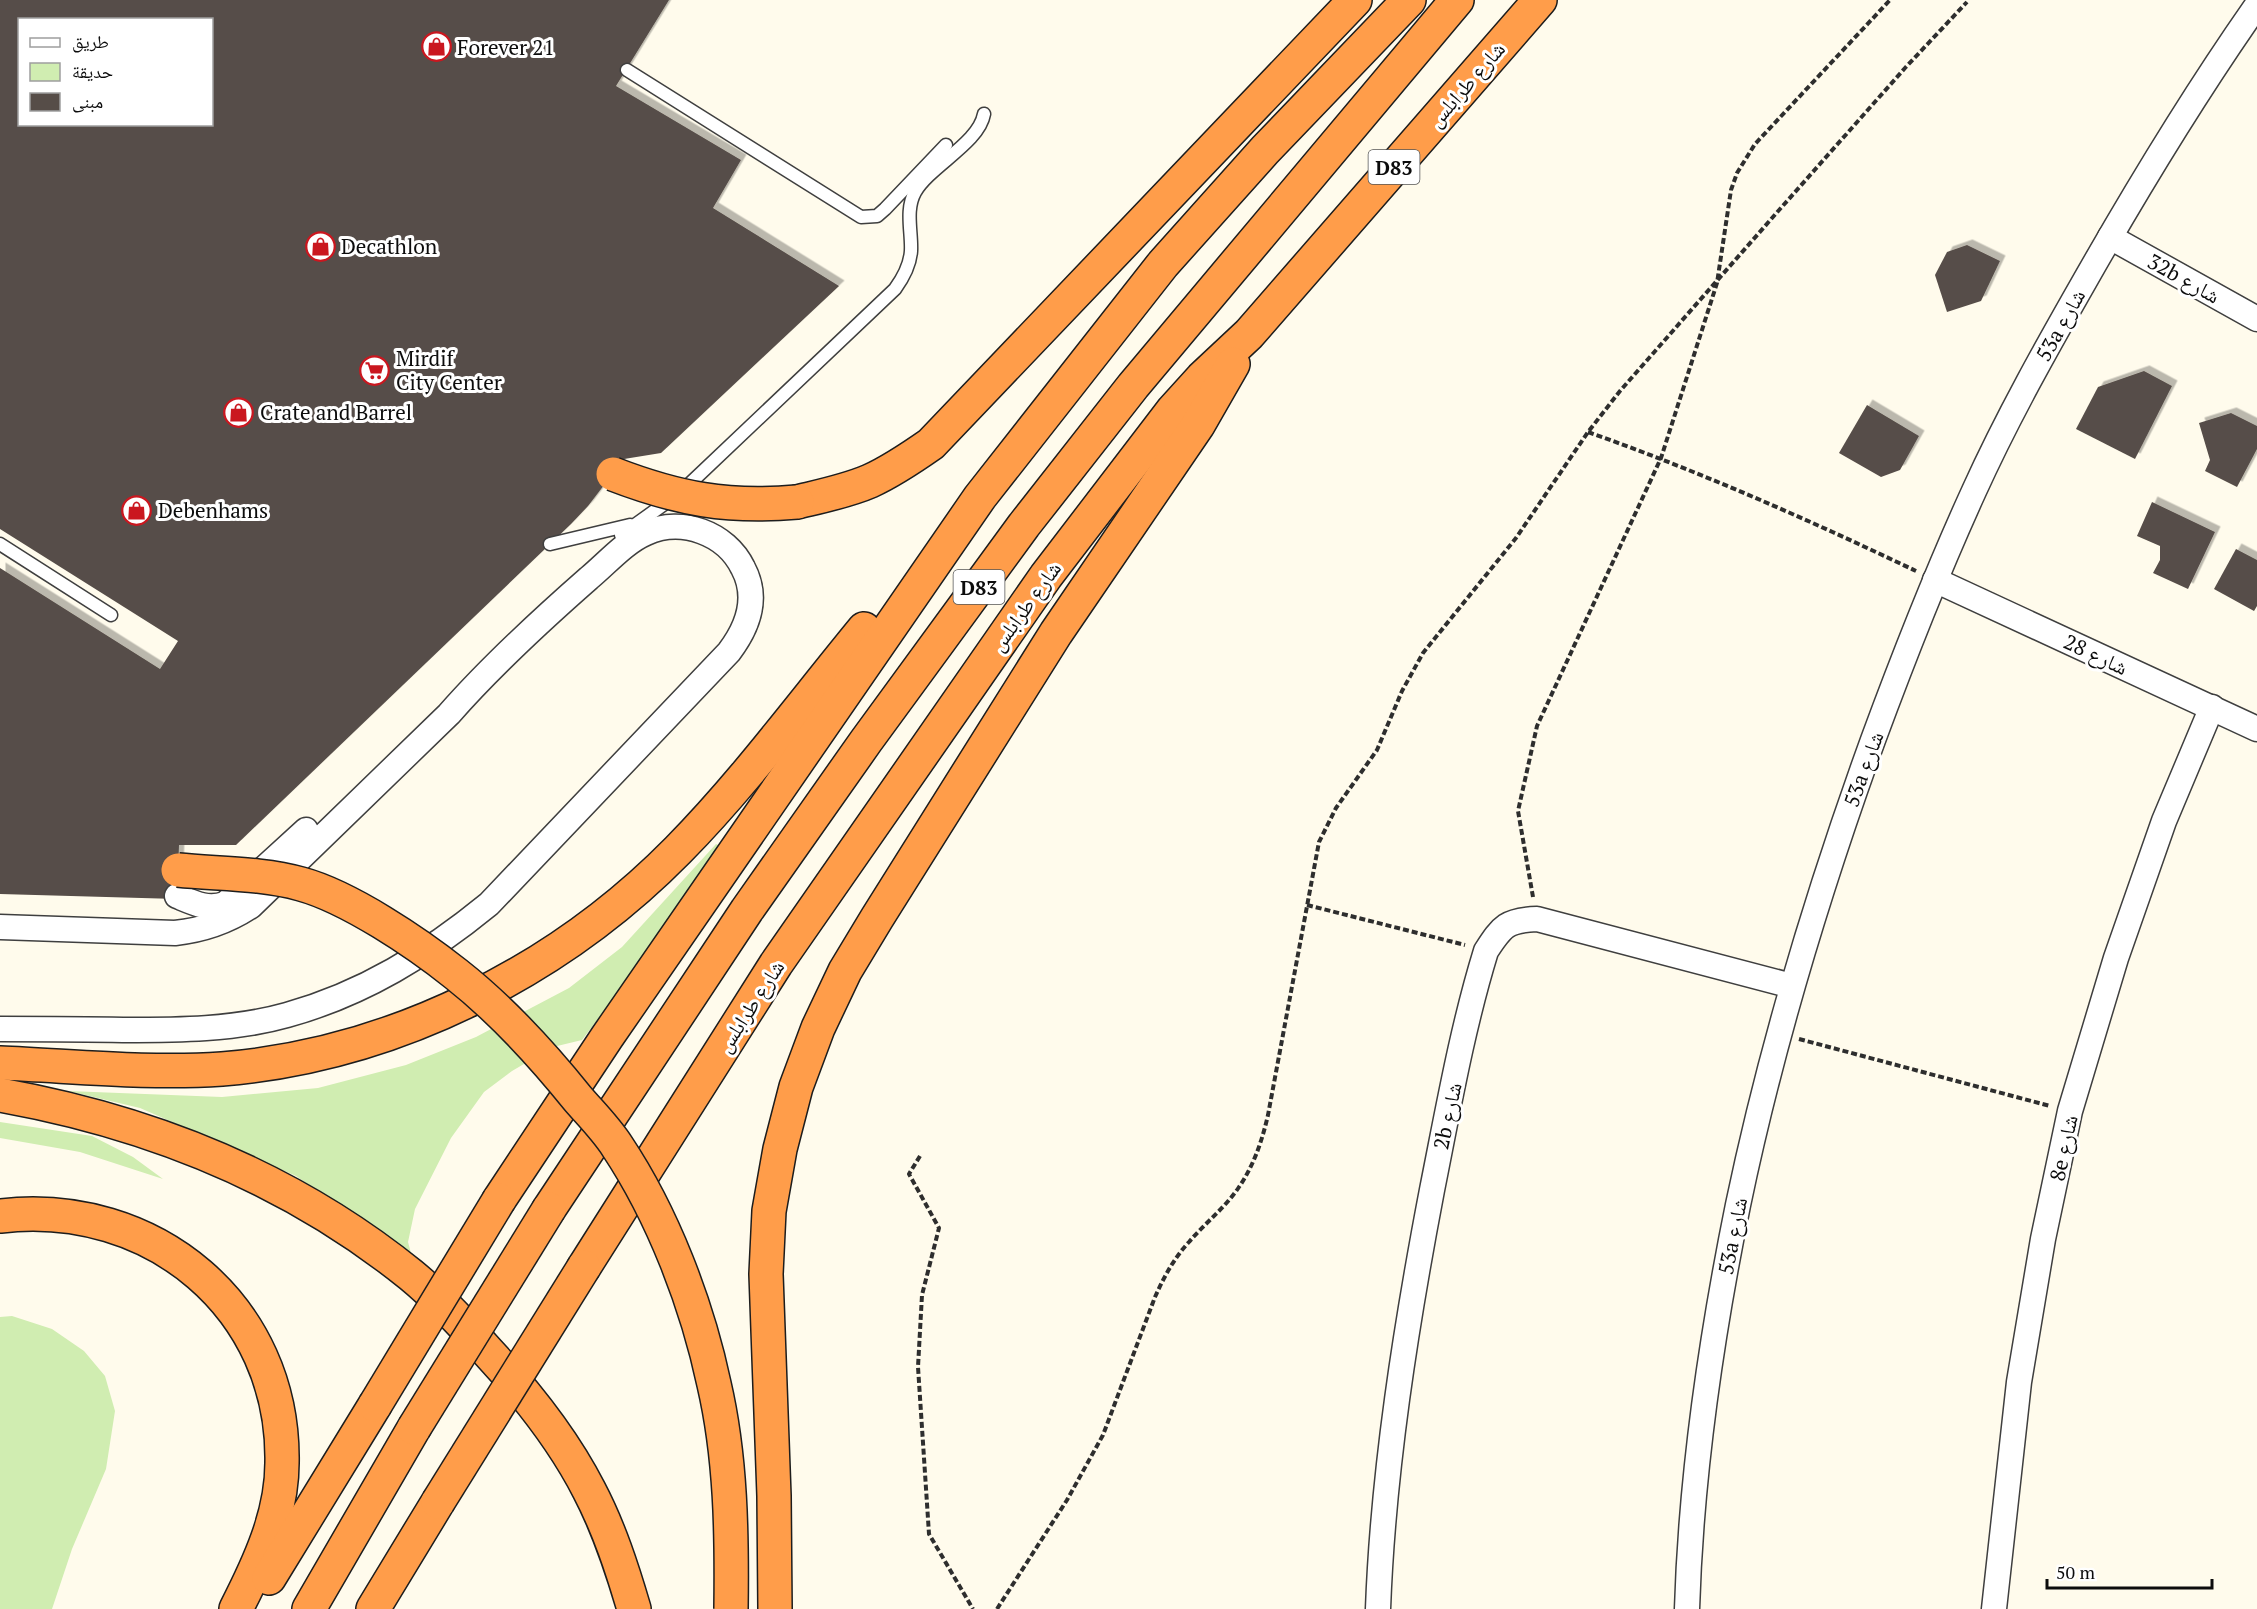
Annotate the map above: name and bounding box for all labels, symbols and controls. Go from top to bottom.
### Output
legend [18,18,213,126]
text: طريق [72,29,109,53]
shop icon: Forever 21 [420,31,452,63]
place label: Forever 21 [457,33,555,61]
street label: شارع طرابلس [1421,35,1511,133]
text: حديقة [72,59,113,83]
text: مبنى [72,89,103,113]
road number: D83 [1368,150,1420,184]
shop icon: Decathlon [304,230,336,262]
place label: Decathlon [341,232,438,260]
street label: 32b شارع [2143,247,2225,309]
street label: 53a شارع [2029,284,2091,366]
place label: Mirdif City Center [396,344,502,396]
supermarket icon: Mirdif City Center [359,354,391,386]
shop icon: Crate and Barrel [223,396,255,428]
place label: Crate and Barrel [260,398,412,426]
shop icon: Debenhams [121,494,153,526]
place label: Debenhams [158,496,268,524]
street label: شارع طرابلس [983,555,1067,657]
road number: D83 [954,570,1004,604]
street label: شارع 28 [2060,627,2132,681]
street label: 53a شارع [1837,728,1889,810]
street label: شارع طرابلس [710,954,790,1058]
street label: 2b شارع [1426,1080,1468,1152]
street label: 8e شارع [2042,1112,2084,1184]
street label: 53a شارع [1711,1195,1753,1277]
scale bar [2047,1552,2212,1590]
text: 50 m [2056,1560,2096,1584]

